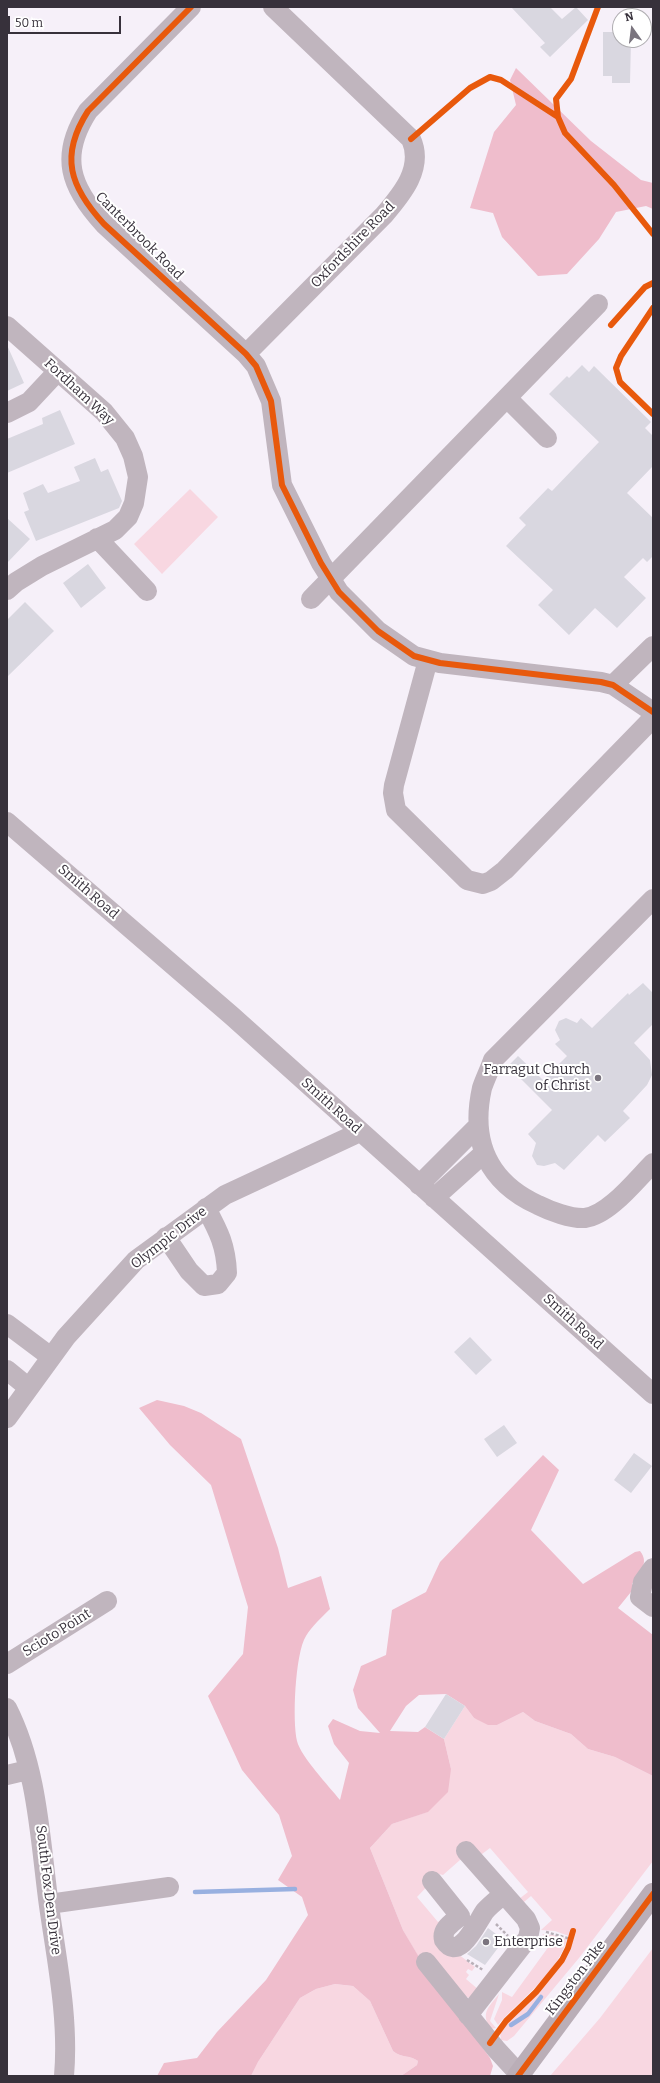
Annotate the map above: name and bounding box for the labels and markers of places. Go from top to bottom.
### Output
place label: Farragut Church of Christ [484,1062,590,1094]
marker: Farragut Church of Christ [593,1073,603,1083]
place label: Enterprise [494,1934,563,1950]
marker: Enterprise [481,1937,491,1947]

